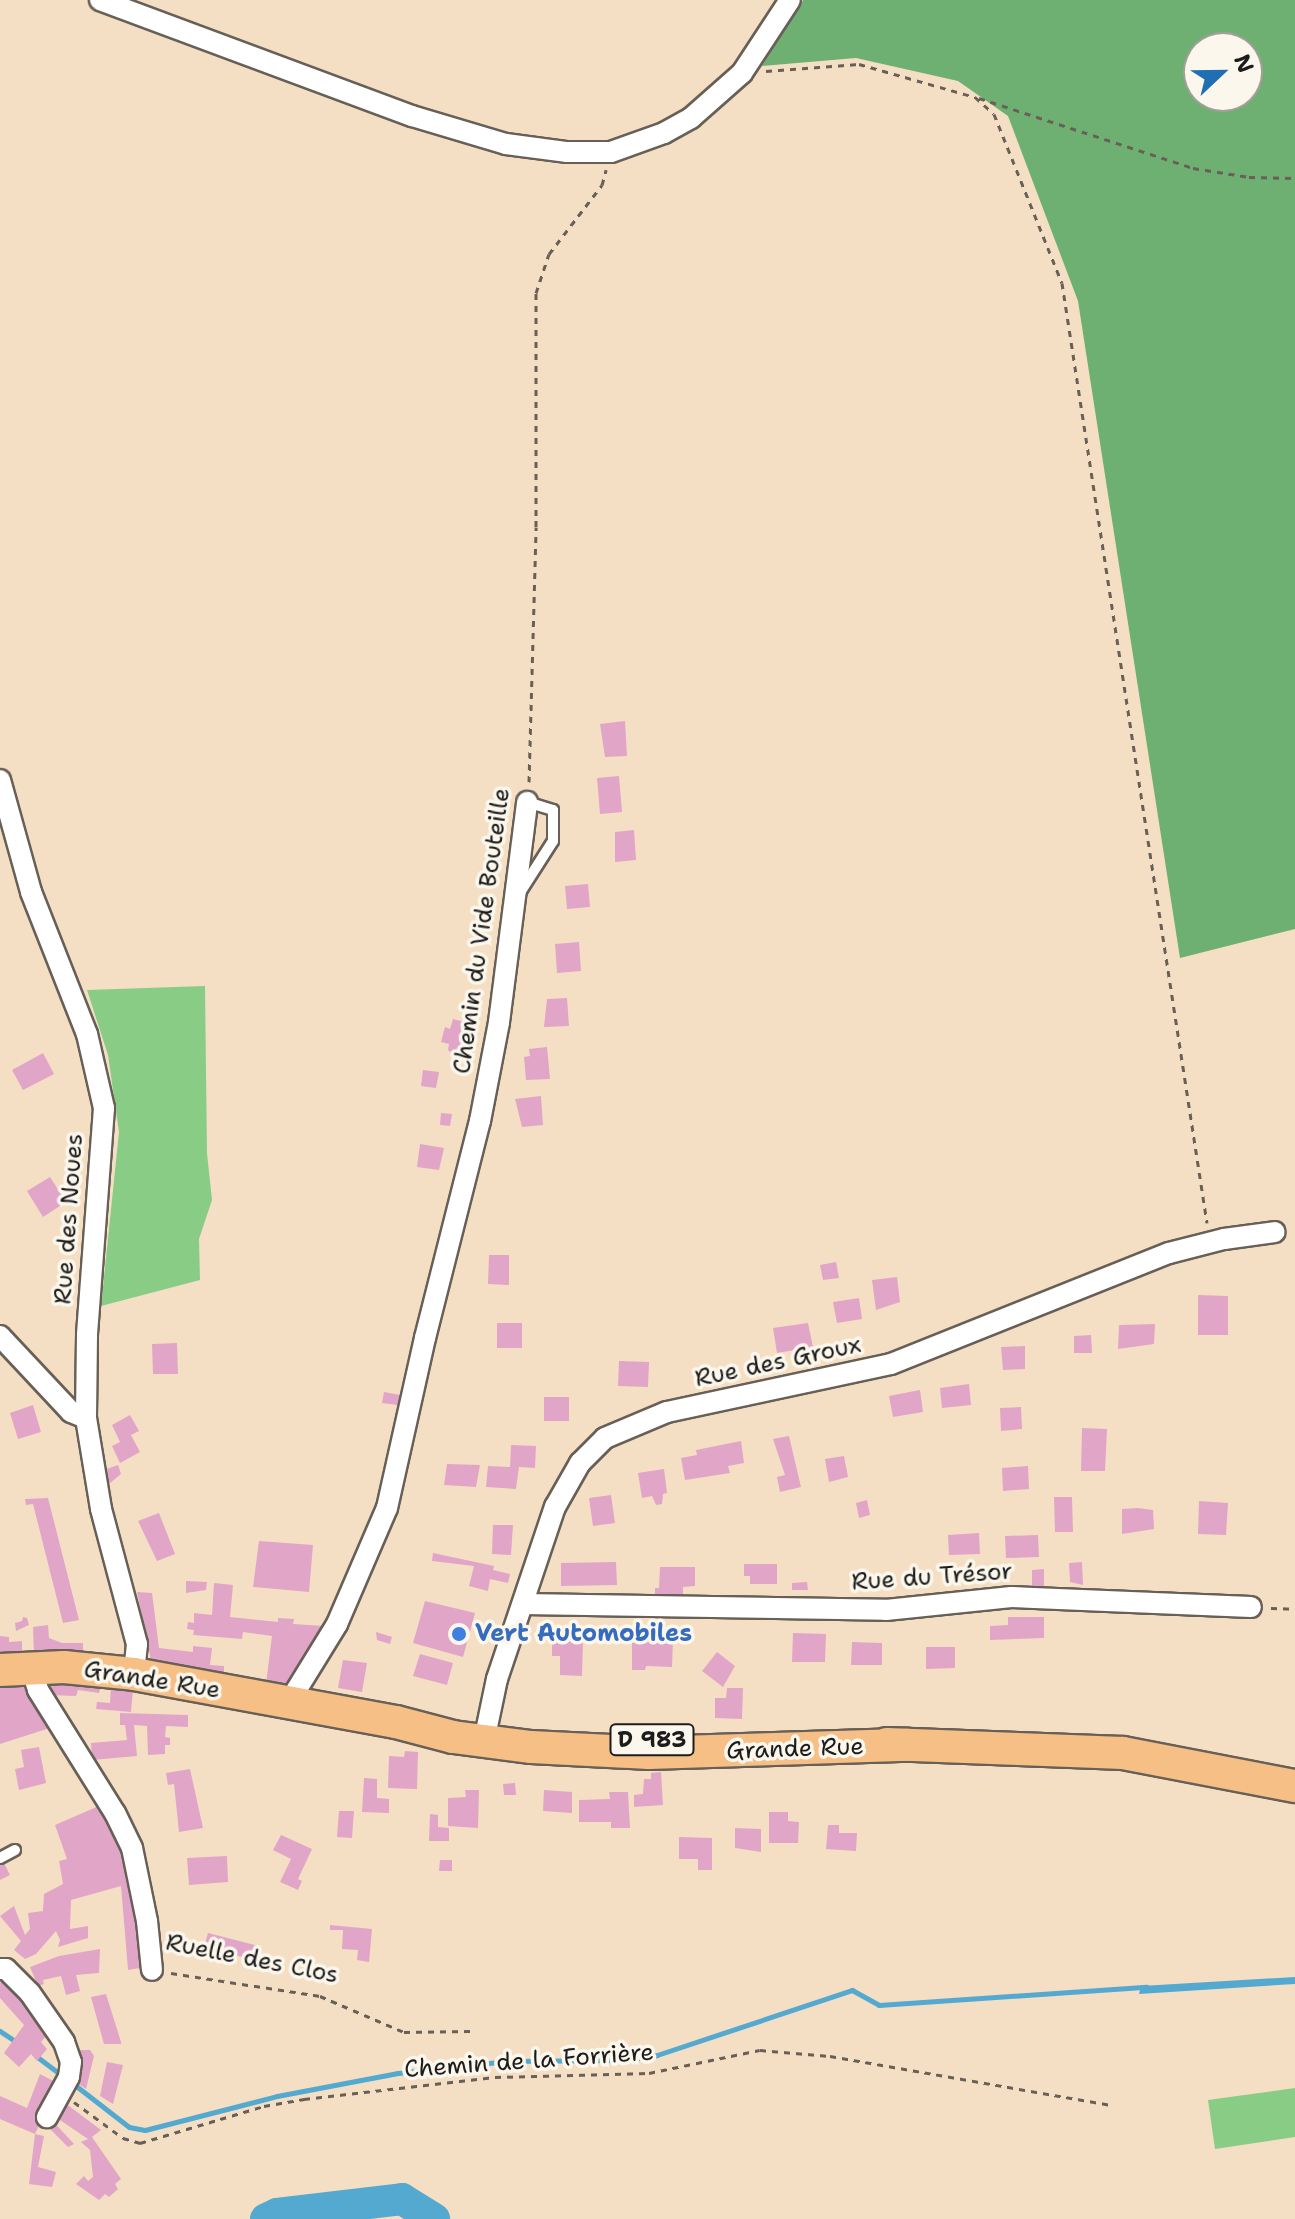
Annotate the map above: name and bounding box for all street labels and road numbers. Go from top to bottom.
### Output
street label: Chemin du Vide Bouteille [448,786,516,1076]
street label: Rue des Noues [49,1133,89,1305]
street label: Rue des Groux [692,1330,864,1394]
street label: Rue du Trésor [851,1557,1013,1597]
street label: Grande Rue [82,1655,222,1705]
road number: D 983 [608,1722,696,1758]
street label: Grande Rue [726,1732,864,1766]
street label: Ruelle des Clos [163,1928,341,1990]
street label: Chemin de la Forrière [403,2038,655,2084]

